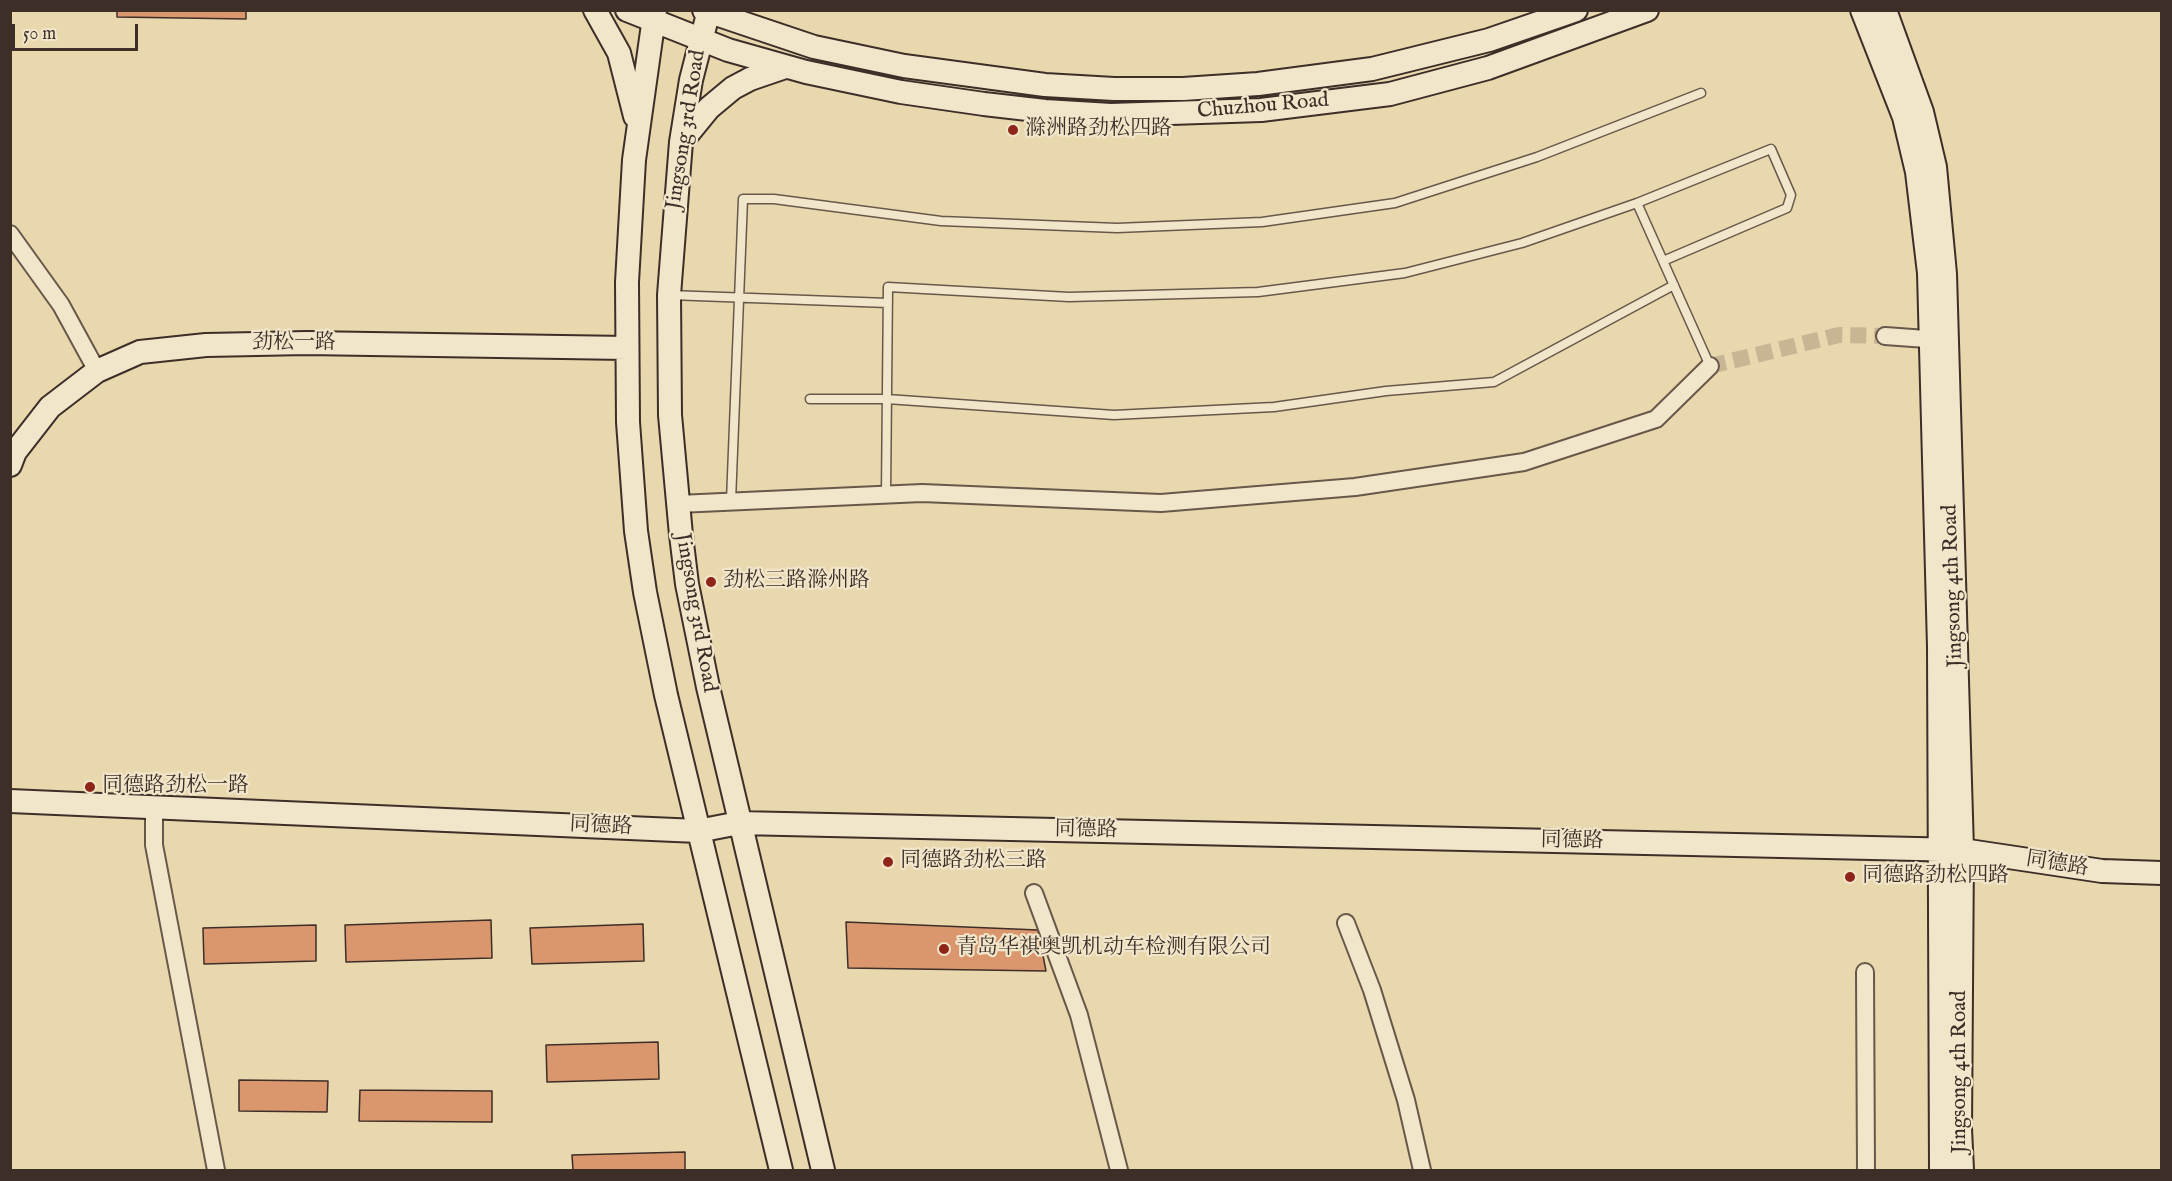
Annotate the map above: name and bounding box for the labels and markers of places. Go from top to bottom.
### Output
place label: 滁洲路劲松四路 [1025,117,1172,143]
marker: 滁洲路劲松四路 [1006,123,1020,137]
place label: 劲松三路滁州路 [723,569,870,595]
marker: 劲松三路滁州路 [704,575,718,589]
place label: 同德路劲松一路 [102,774,249,800]
marker: 同德路劲松一路 [83,780,97,794]
place label: 同德路劲松三路 [900,849,1047,875]
marker: 同德路劲松三路 [881,855,895,869]
place label: 同德路劲松四路 [1862,864,2009,890]
marker: 同德路劲松四路 [1843,870,1857,884]
place label: 青岛华祺奥凯机动车检测有限公司 [956,936,1271,962]
marker: 青岛华祺奥凯机动车检测有限公司 [937,942,951,956]

